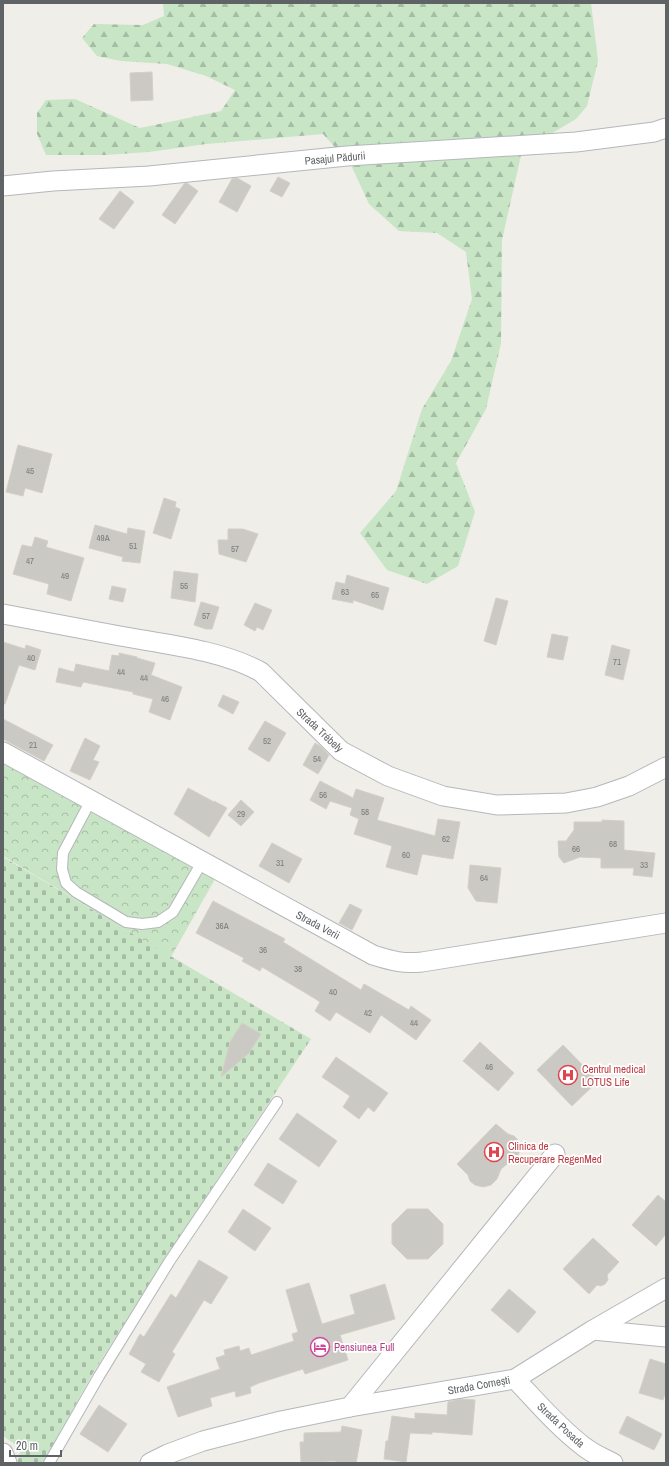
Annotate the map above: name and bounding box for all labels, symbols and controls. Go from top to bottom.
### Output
street label: Pasajul Pădurii [304,148,366,168]
house number: 45 [26,465,34,477]
house number: 49A [96,532,110,544]
house number: 51 [129,540,137,552]
house number: 57 [231,543,239,555]
house number: 47 [26,555,34,567]
house number: 49 [61,570,69,582]
house number: 55 [180,580,188,592]
house number: 63 [341,586,349,598]
house number: 65 [371,589,379,601]
house number: 57 [202,610,210,622]
house number: 40 [27,652,35,664]
house number: 71 [613,656,621,668]
house number: 44 [117,666,125,678]
house number: 44 [140,672,148,684]
house number: 46 [161,693,169,705]
street label: Strada Trébely [294,705,347,755]
house number: 52 [263,735,271,747]
house number: 21 [29,739,37,751]
house number: 54 [313,753,321,765]
house number: 56 [319,789,327,801]
house number: 58 [361,806,369,818]
house number: 29 [237,808,245,820]
house number: 62 [442,833,450,845]
house number: 68 [609,838,617,850]
house number: 66 [572,843,580,855]
house number: 60 [402,849,410,861]
house number: 31 [276,857,284,869]
house number: 33 [640,859,648,871]
house number: 64 [480,872,488,884]
street label: Strada Verii [294,908,342,942]
house number: 36A [215,920,229,932]
house number: 36 [259,944,267,956]
house number: 38 [294,963,302,975]
house number: 40 [329,986,337,998]
house number: 42 [364,1007,372,1019]
house number: 44 [410,1017,418,1029]
house number: 46 [485,1061,493,1073]
place label: Centrul medical LOTUS Life [582,1062,645,1089]
hospital icon: Centrul medical LOTUS Life [557,1064,579,1086]
place label: Clinica de Recuperare RegenMed [508,1139,602,1166]
hospital icon: Clinica de Recuperare RegenMed [483,1141,505,1163]
hotel icon: Pensiunea Full [309,1336,331,1358]
place label: Pensiunea Full [334,1340,394,1354]
street label: Strada Cornești [447,1373,511,1397]
street label: Strada Posada [534,1400,588,1450]
scale bar [10,1432,61,1458]
text: 20 m [16,1438,38,1454]

